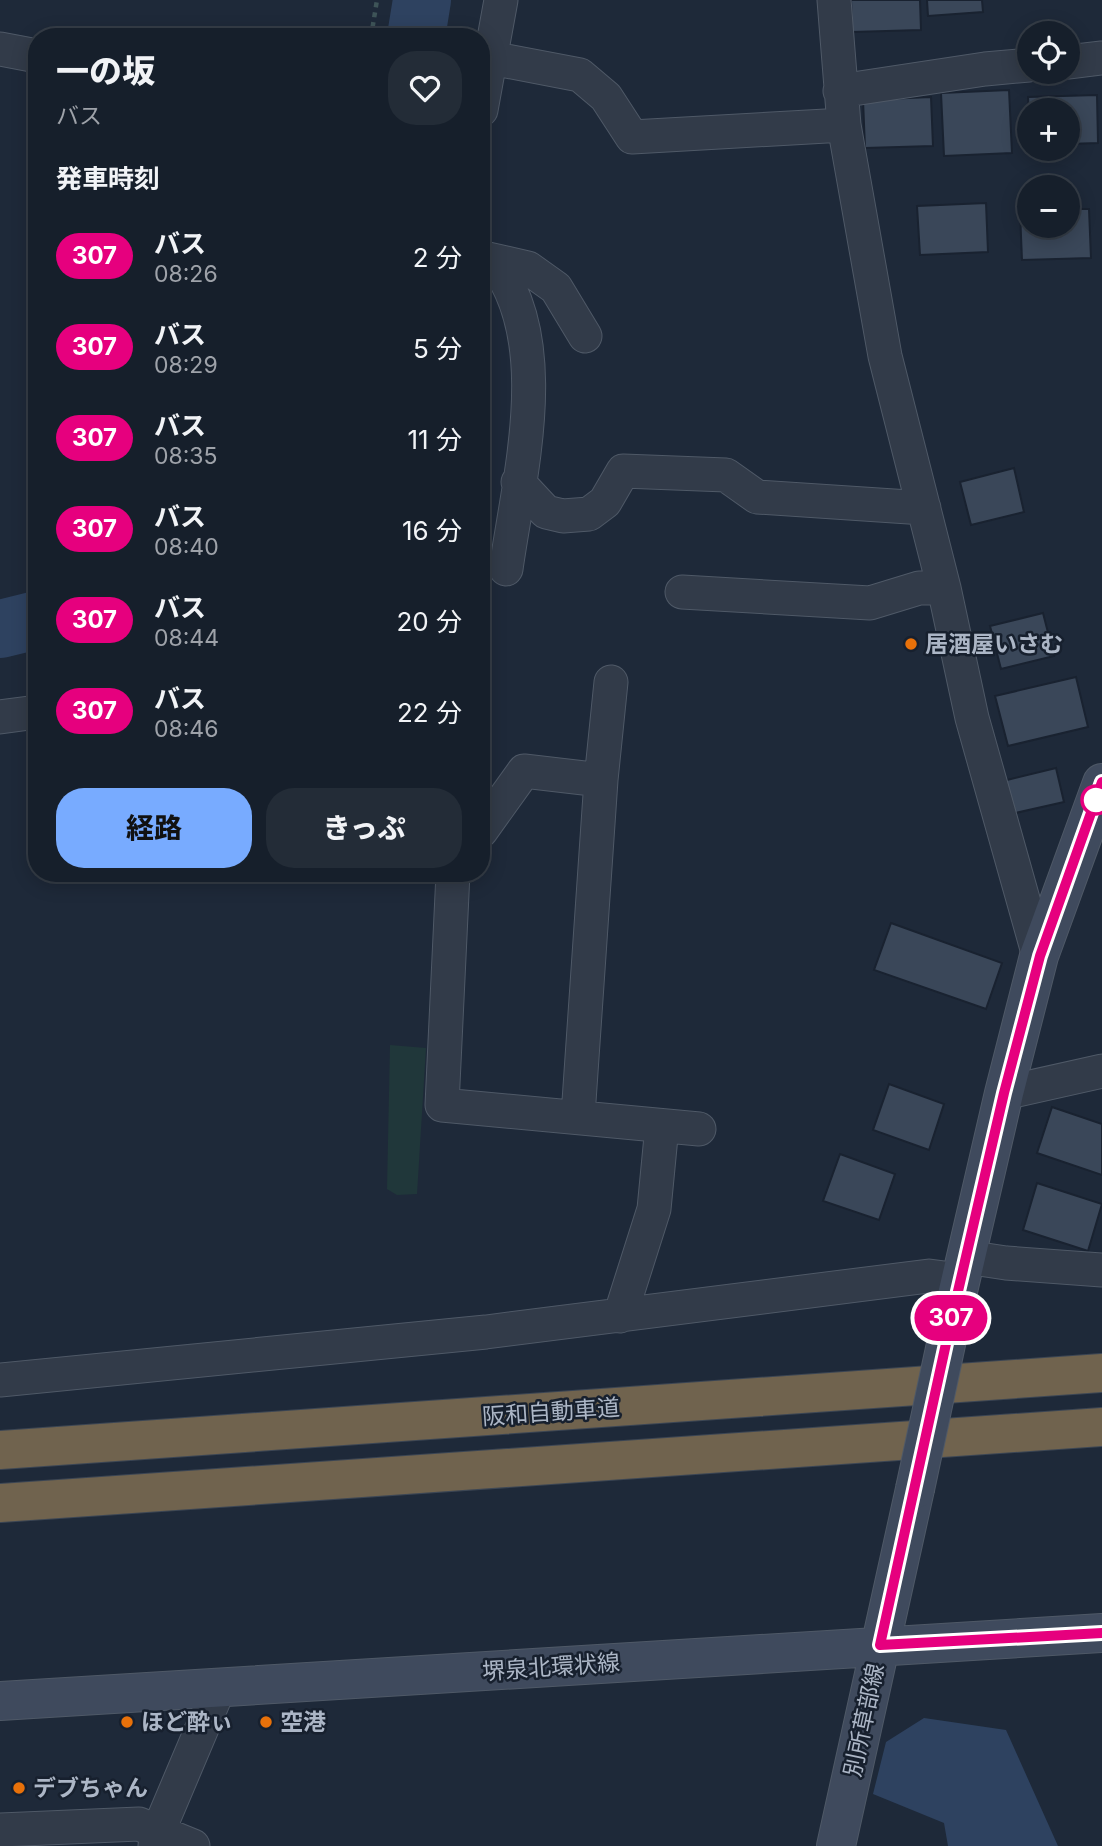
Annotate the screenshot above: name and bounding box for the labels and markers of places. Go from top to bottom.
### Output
place label: 居酒屋いさむ [925,630,1063,658]
marker: 居酒屋いさむ [903,636,919,652]
unlabelled marker [1081,785,1102,815]
place label: ほど酔ぃ [141,1708,233,1736]
place label: 空港 [280,1708,326,1736]
marker: ほど酔ぃ [119,1714,135,1730]
marker: 空港 [258,1714,274,1730]
place label: デブちゃん [33,1774,148,1802]
marker: デブちゃん [11,1780,27,1796]

